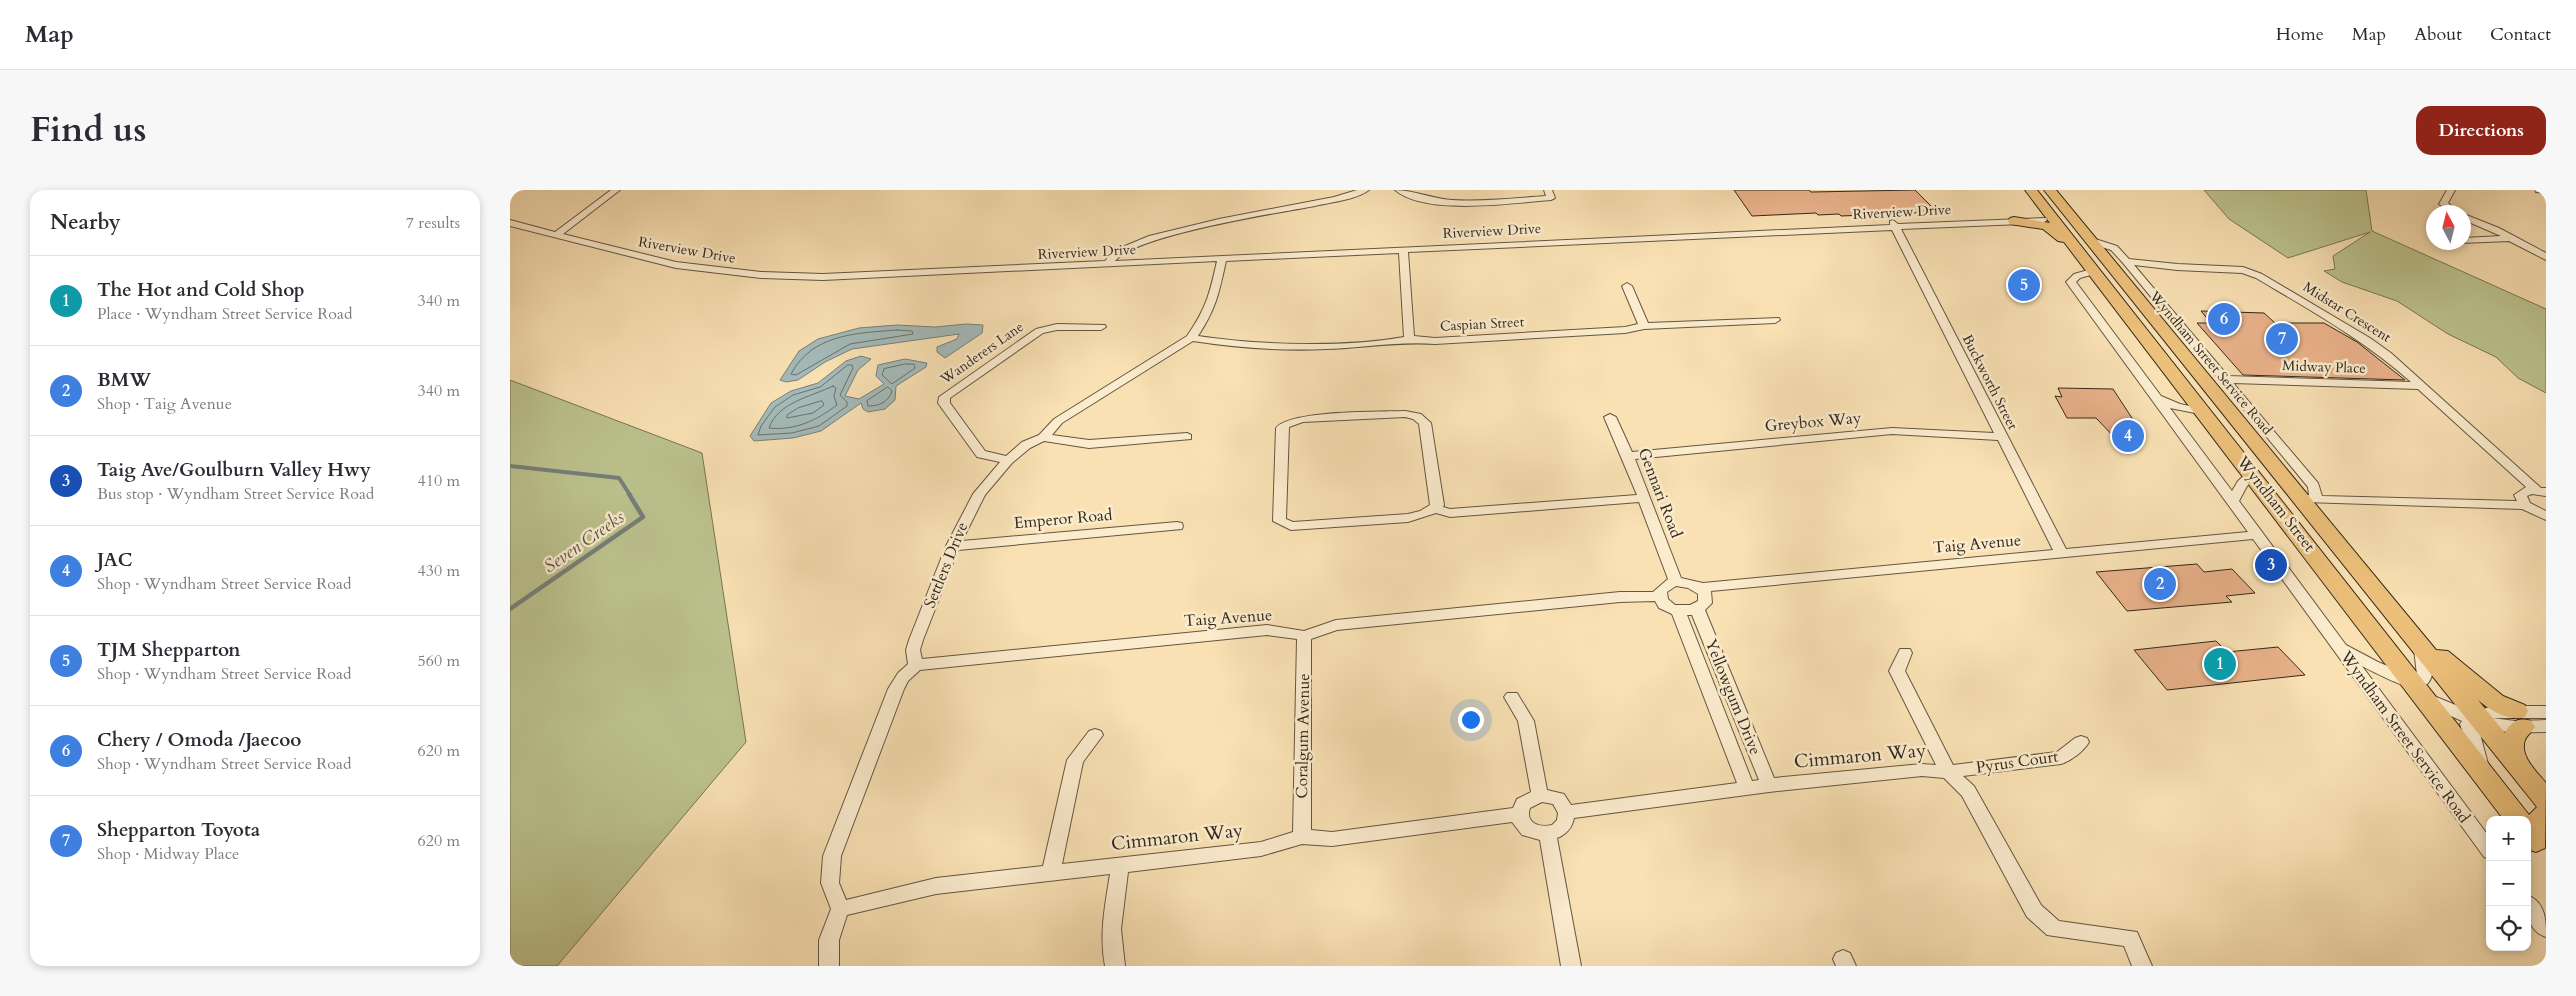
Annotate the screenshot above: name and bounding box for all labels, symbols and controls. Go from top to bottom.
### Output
text: Map [25,18,74,51]
text: Home [2276,22,2324,47]
text: Map [2352,22,2386,47]
text: About [2414,22,2462,47]
text: Contact [2490,22,2551,47]
text: Find us [30,106,146,154]
button: Directions [2416,106,2546,155]
street label: Riverview Drive [1852,200,1952,224]
north arrow [2426,205,2471,250]
text: Nearby [50,208,121,237]
text: 7 results [406,212,460,234]
street label: Riverview Drive [1442,219,1542,243]
street label: Riverview Drive [637,232,737,268]
street label: Riverview Drive [1037,240,1137,264]
pin: 5 [2008,266,2040,304]
text: The Hot and Cold Shop [97,277,305,303]
street label: Midstar Crescent [2299,277,2395,347]
street label: Wyndham Street Service Road [2145,286,2277,439]
text: 1 [62,290,70,312]
text: 340 m [418,290,460,312]
pin: 6 [2208,300,2240,338]
text: Place · Wyndham Street Service Road [97,303,352,325]
street label: Caspian Street [1439,312,1525,336]
street label: Wanderers Lane [936,317,1027,389]
pin: 7 [2266,320,2298,358]
street label: Buckworth Street [1958,331,2022,433]
street label: Midway Place [2282,356,2366,378]
text: BMW [97,367,151,393]
text: 2 [62,380,70,402]
text: 340 m [418,380,460,402]
text: Shop · Taig Avenue [97,393,232,415]
street label: Greybox Way [1764,407,1863,437]
pin: 4 [2112,417,2144,455]
street label: Gennari Road [1633,445,1687,542]
street label: Wyndham Street [2231,451,2320,556]
text: Taig Ave/Goulburn Valley Hwy [97,457,371,483]
text: 3 [62,470,70,492]
text: 410 m [418,470,460,492]
text: Bus stop · Wyndham Street Service Road [97,483,374,505]
street label: Emperor Road [1013,504,1114,534]
water label: Seven Creeks [539,505,629,579]
street label: Settlers Drive [919,519,973,611]
street label: Taig Avenue [1932,529,2022,559]
pin: 3 [2255,546,2287,584]
text: JAC [97,547,133,573]
text: 4 [62,560,70,582]
text: 430 m [418,560,460,582]
pin: 2 [2144,565,2176,603]
text: Shop · Wyndham Street Service Road [97,573,351,595]
street label: Taig Avenue [1183,604,1273,632]
street label: Yellowgum Drive [1700,636,1766,758]
text: TJM Shepparton [97,637,241,663]
pin: 1 [2204,645,2236,683]
street label: Wyndham Street Service Road [2334,646,2475,828]
text: 5 [62,650,70,672]
text: 560 m [418,650,460,672]
text: Shop · Wyndham Street Service Road [97,663,351,685]
street label: Coralgum Avenue [1291,673,1315,799]
your location [1458,707,1484,733]
text: Chery / Omoda /Jaecoo [97,727,301,753]
street label: Cimmaron Way [1793,737,1927,775]
text: 6 [62,740,70,762]
text: 620 m [418,740,460,762]
street label: Pyrus Court [1975,745,2059,779]
text: Shop · Wyndham Street Service Road [97,753,351,775]
map controls [2486,816,2531,951]
button: + [2486,816,2531,861]
text: Shepparton Toyota [97,817,260,843]
street label: Cimmaron Way [1110,817,1244,857]
text: 7 [62,830,70,852]
text: 620 m [418,830,460,852]
text: Shop · Midway Place [97,843,239,865]
button: − [2486,861,2531,906]
button: locate [2486,906,2531,951]

